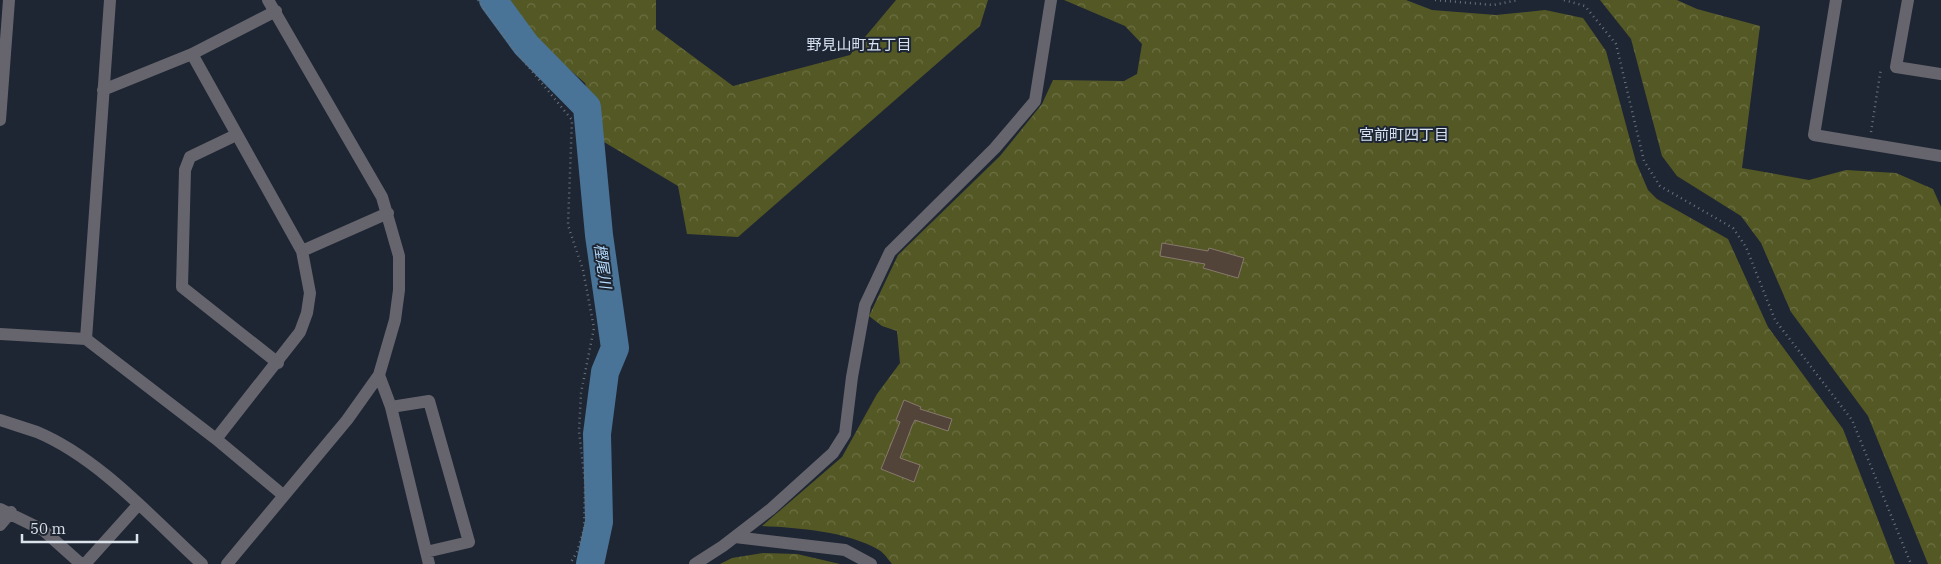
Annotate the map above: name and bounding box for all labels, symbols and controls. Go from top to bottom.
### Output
district label: 野見山町五丁目 [806,35,912,54]
district label: 宮前町四丁目 [1359,125,1449,144]
water label: 樫尾川 [590,242,616,292]
scale bar [22,512,138,544]
text: 50 m [30,519,66,538]

